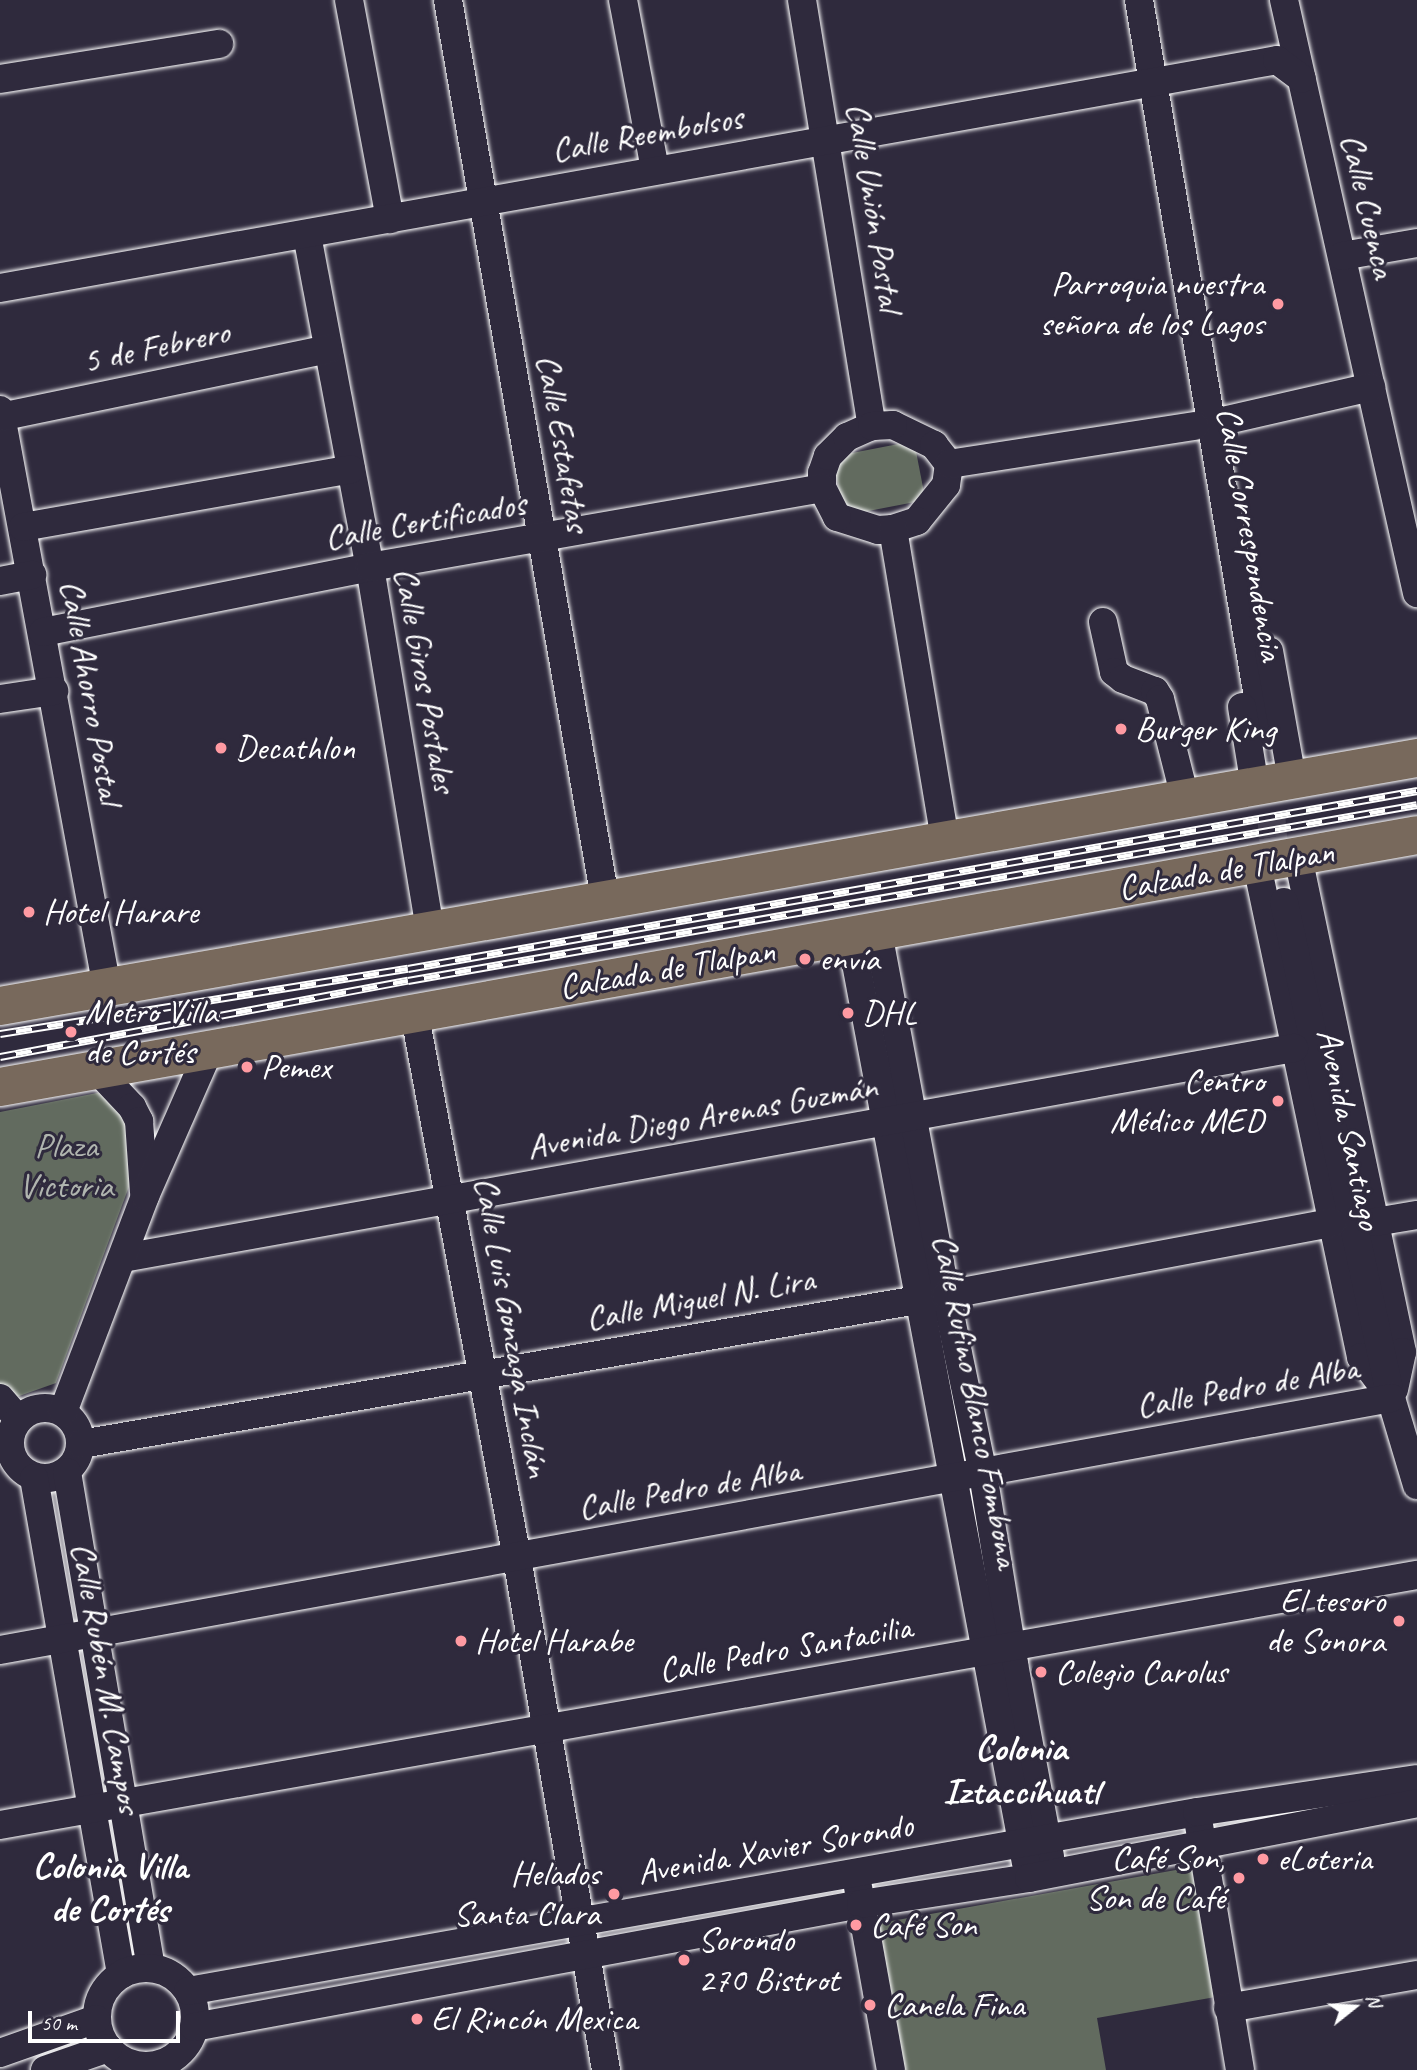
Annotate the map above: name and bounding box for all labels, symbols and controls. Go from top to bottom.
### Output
street label: Calle Reembolsos [548,96,746,172]
street label: Calle Unión Postal [837,100,911,314]
street label: Calle Cuenca [1331,130,1405,282]
place label: Parroquia nuestra señora de los Lagos [1038,263,1264,345]
marker: Parroquia nuestra señora de los Lagos [1270,296,1286,312]
street label: 5 de Febrero [79,311,233,383]
street label: Calle Estafetas [527,351,599,535]
street label: Calle Correspondencia [1207,404,1293,664]
street label: Calle Certificados [321,483,529,559]
street label: Calle Giros Postales [385,565,465,795]
street label: Calle Ahorro Postal [51,577,131,807]
place label: Burger King [1135,708,1276,750]
marker: Burger King [1113,721,1129,737]
place label: Decathlon [235,727,355,769]
marker: Decathlon [213,740,229,756]
street label: Calzada de Tlalpan [1114,830,1338,910]
place label: Hotel Harare [43,891,198,933]
marker: Hotel Harare [21,904,37,920]
street label: Calzada de Tlalpan [555,929,779,1009]
place label: envía [819,938,880,980]
marker: envía [797,951,813,967]
place label: Metro Villa de Cortés [85,991,216,1073]
place label: DHL [862,992,917,1034]
marker: DHL [840,1005,856,1021]
marker: Metro Villa de Cortés [63,1024,79,1040]
street label: Avenida Santiago [1307,1025,1391,1233]
place label: Pemex [261,1046,331,1088]
marker: Pemex [239,1059,255,1075]
place label: Centro Médico MED [1110,1060,1264,1142]
street label: Avenida Diego Arenas Guzmán [523,1065,881,1169]
marker: Centro Médico MED [1270,1093,1286,1109]
park label: Plaza Victoria [19,1125,113,1207]
street label: Calle Luis Gonzaga Inclán [465,1175,559,1479]
street label: Calle Rufino Blanco Fombona [923,1230,1029,1572]
street label: Calle Miguel N. Lira [582,1258,818,1340]
street label: Calle Pedro de Alba [1132,1347,1362,1427]
street label: Calle Pedro de Alba [574,1449,804,1529]
street label: Calle Rubén M. Campos [62,1539,150,1817]
place label: El tesoro de Sonora [1267,1580,1385,1662]
street label: Calle Pedro Santacilia [655,1606,915,1692]
marker: El tesoro de Sonora [1391,1613,1407,1629]
place label: Hotel Harabe [475,1620,633,1662]
marker: Hotel Harabe [453,1633,469,1649]
place label: Colegio Carolus [1055,1651,1229,1693]
marker: Colegio Carolus [1033,1664,1049,1680]
district label: Colonia Iztaccíhuatl [943,1727,1099,1814]
street label: Avenida Xavier Sorondo [634,1804,916,1894]
place label: Café Son, Son de Café [1085,1837,1225,1919]
place label: eLoteria [1277,1838,1372,1880]
district label: Colonia Villa de Cortés [33,1845,187,1932]
marker: eLoteria [1255,1851,1271,1867]
place label: Helados Santa Clara [454,1853,600,1935]
marker: Café Son, Son de Café [1231,1870,1247,1886]
marker: Helados Santa Clara [606,1886,622,1902]
place label: Café Son [870,1904,977,1946]
marker: Café Son [848,1917,864,1933]
place label: Sorondo 270 Bistrot [698,1919,839,2001]
marker: Sorondo 270 Bistrot [676,1952,692,1968]
north arrow [1319,1972,1389,2042]
place label: Canela Fina [884,1984,1024,2026]
text: N [1361,1991,1387,2010]
scale bar [32,1996,184,2040]
marker: Canela Fina [862,1997,878,2013]
place label: El Rincón Mexica [431,1998,636,2040]
text: 50 m [41,2010,77,2036]
marker: El Rincón Mexica [409,2011,425,2027]

